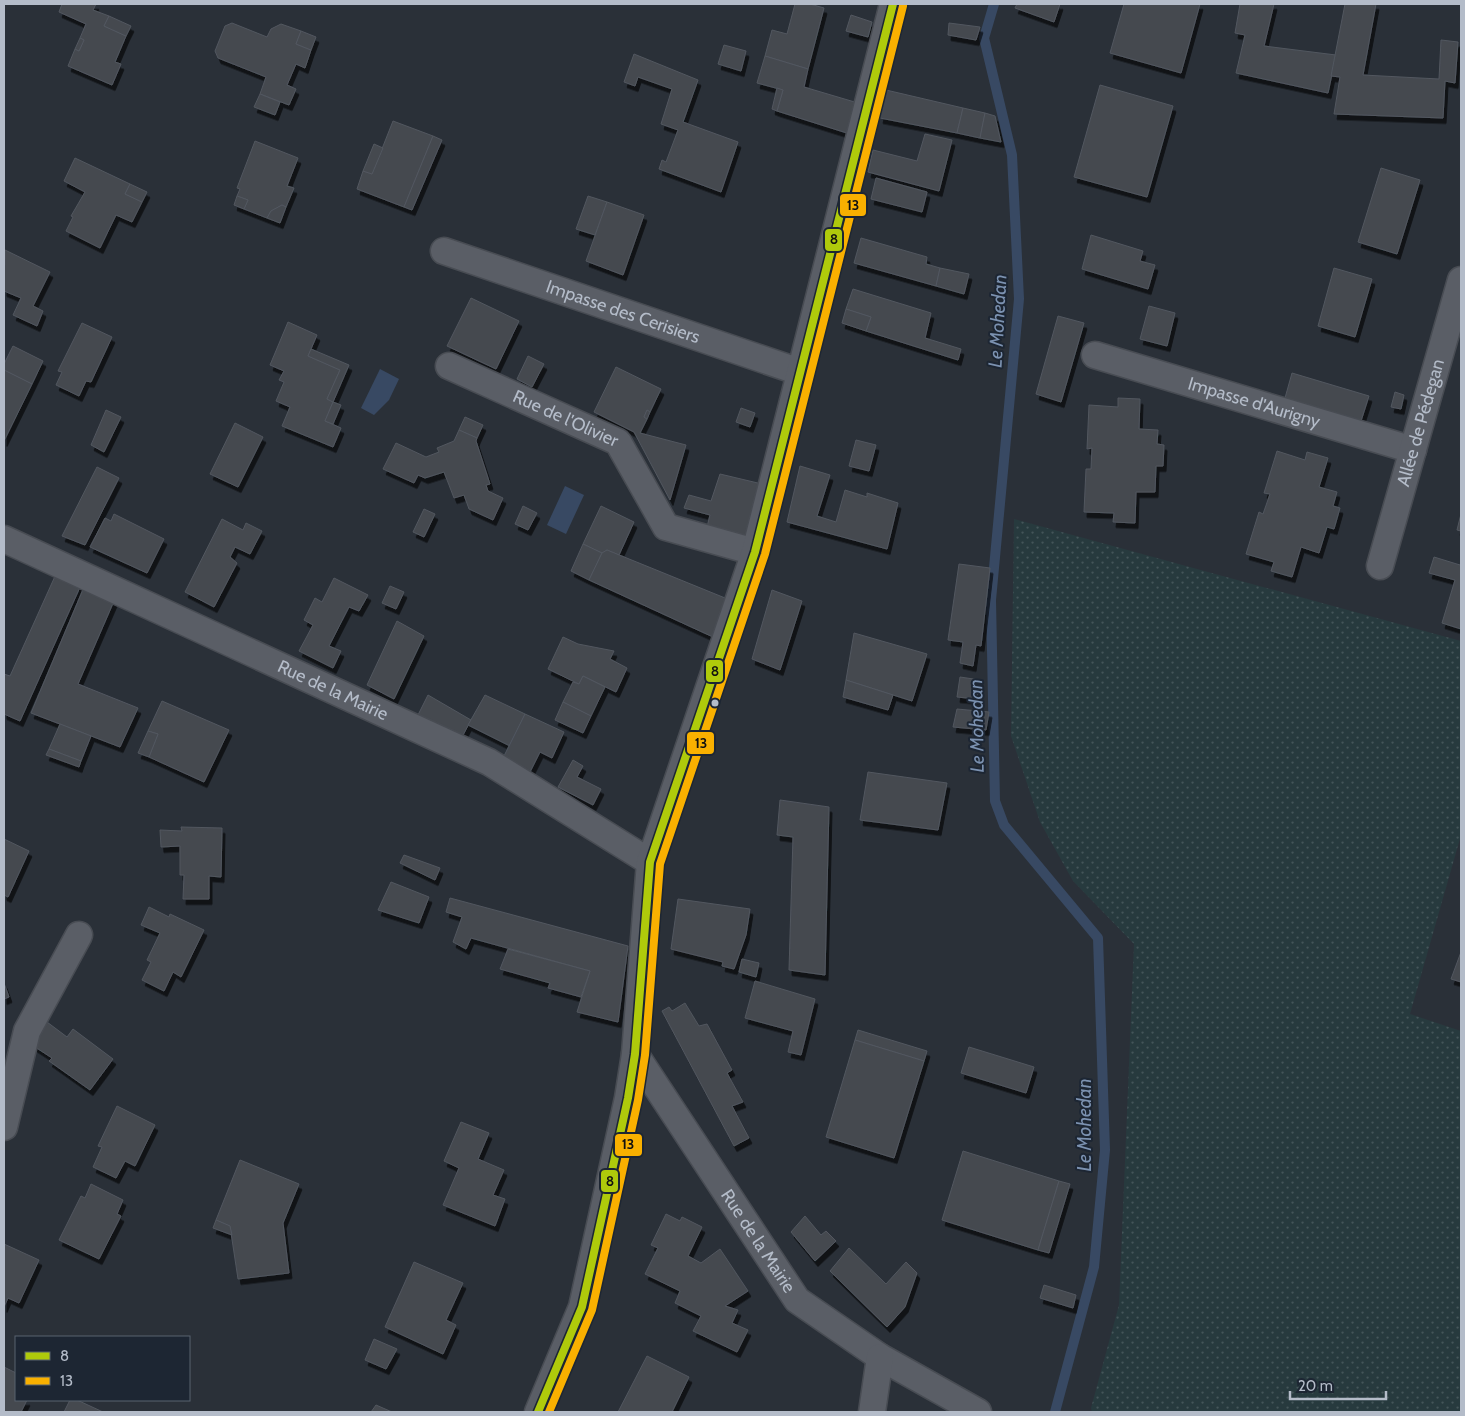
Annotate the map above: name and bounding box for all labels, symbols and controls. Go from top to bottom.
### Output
line badge: 13 [839,193,867,217]
text: 13 [847,196,859,214]
line badge: 8 [824,228,843,252]
text: 8 [830,230,838,248]
water label: Le Mohedan [984,274,1011,368]
street label: Impasse des Cerisiers [543,275,703,348]
street label: Allée de Pédegan [1392,356,1449,489]
street label: Impasse d'Aurigny [1185,372,1323,433]
street label: Rue de l'Olivier [510,385,622,452]
street label: Rue de la Mairie [274,655,392,725]
line badge: 8 [705,659,724,683]
text: 8 [711,662,719,680]
water label: Le Mohedan [964,679,989,773]
unlabelled marker [710,698,720,708]
line badge: 13 [686,731,715,755]
text: 13 [695,734,707,752]
water label: Le Mohedan [1073,1078,1096,1172]
line badge: 13 [614,1133,643,1157]
text: 13 [622,1135,634,1153]
line badge: 8 [600,1169,619,1193]
text: 8 [606,1172,614,1190]
street label: Rue de la Mairie [716,1185,800,1297]
legend [15,1336,190,1401]
text: 8 [60,1347,69,1365]
scale bar [1290,1368,1386,1400]
text: 13 [60,1372,73,1390]
text: 20 m [1298,1377,1333,1395]

